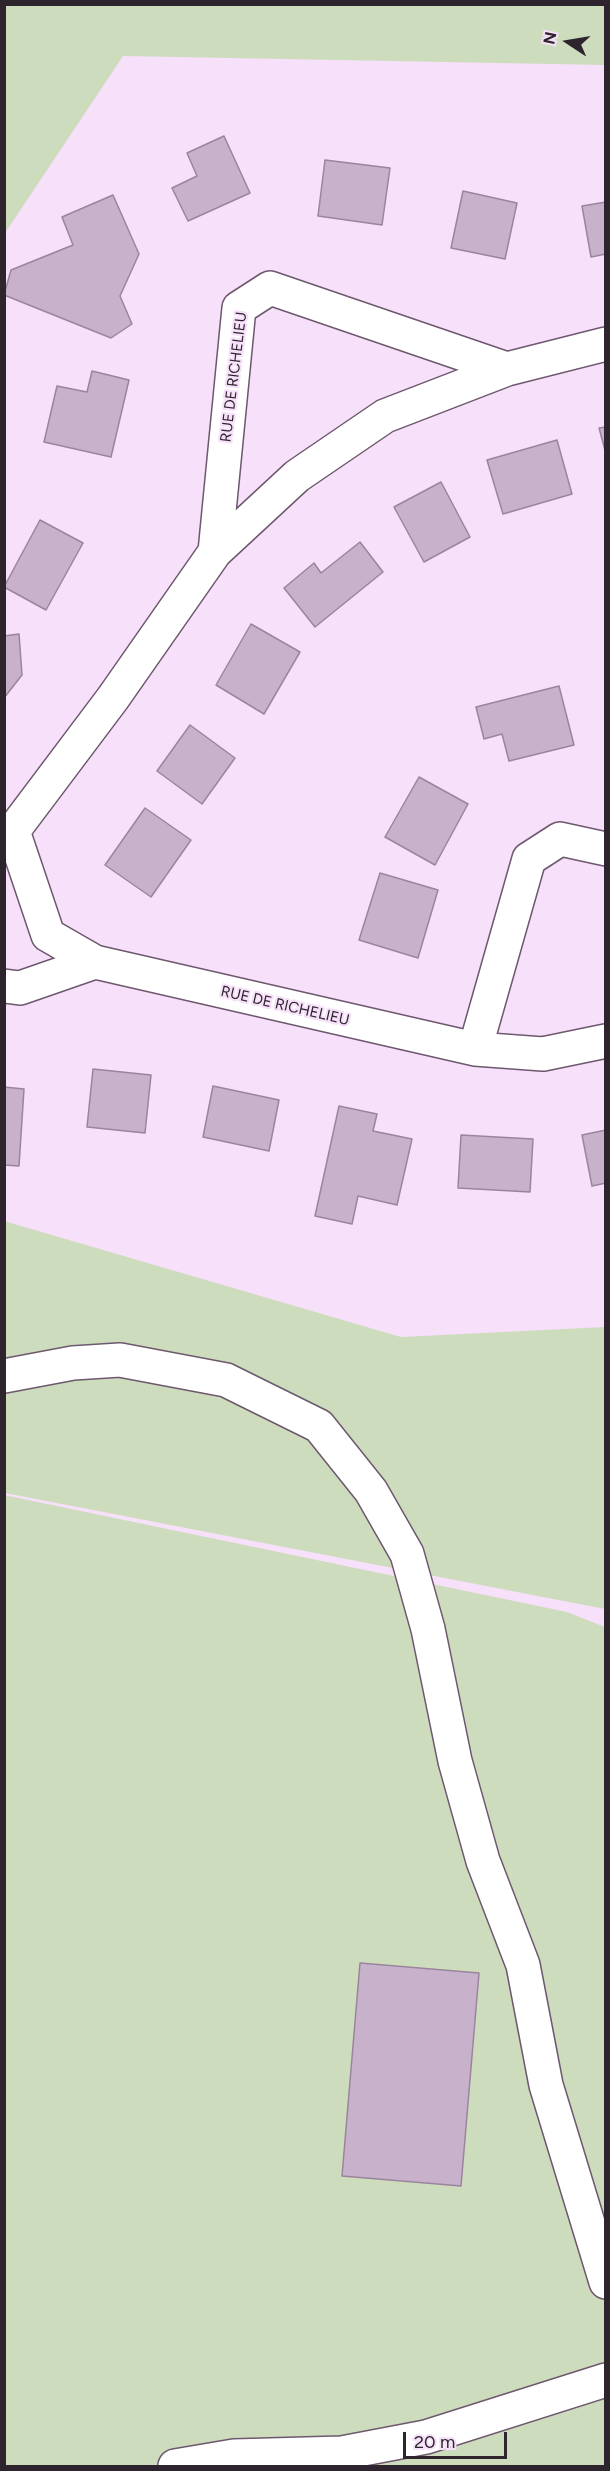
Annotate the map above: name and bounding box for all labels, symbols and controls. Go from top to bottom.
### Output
north arrow [538,12,598,72]
text: N [539,30,560,46]
street label: RUE DE RICHELIEU [217,311,251,443]
street label: RUE DE RICHELIEU [219,982,351,1030]
scale bar [406,2420,510,2458]
text: 20 m [414,2431,455,2453]

